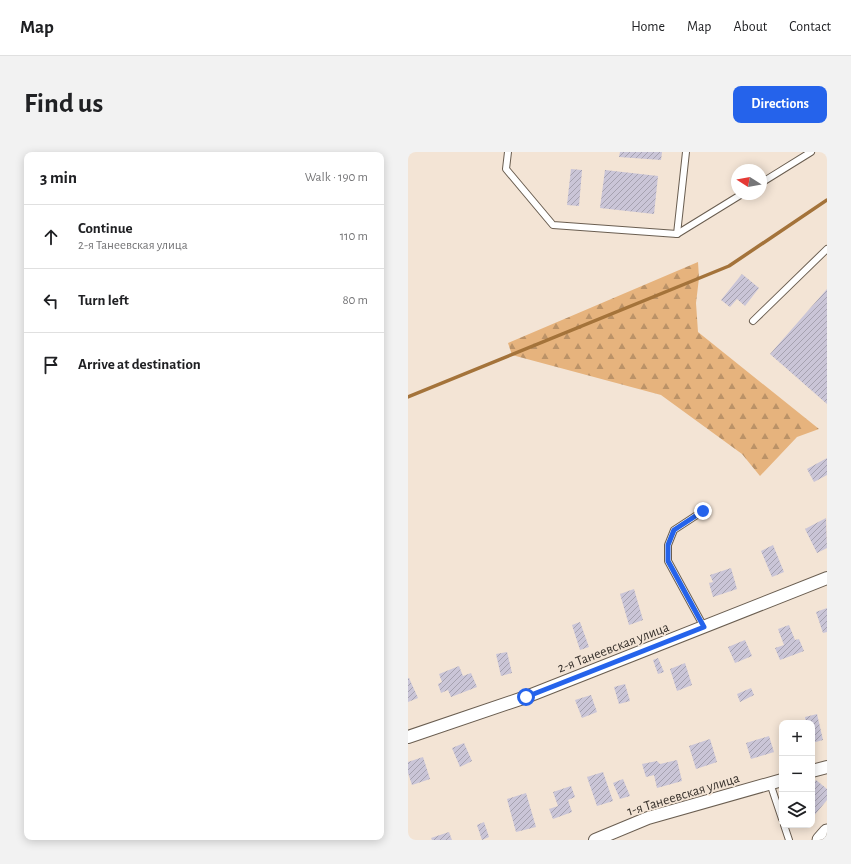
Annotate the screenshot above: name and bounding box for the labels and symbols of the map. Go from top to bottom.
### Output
north arrow [731,164,767,200]
route end [694,502,712,520]
street label: 2-я Танеевская улица [556,620,672,676]
route start [517,688,535,706]
street label: 1-я Танеевская улица [625,771,742,819]

